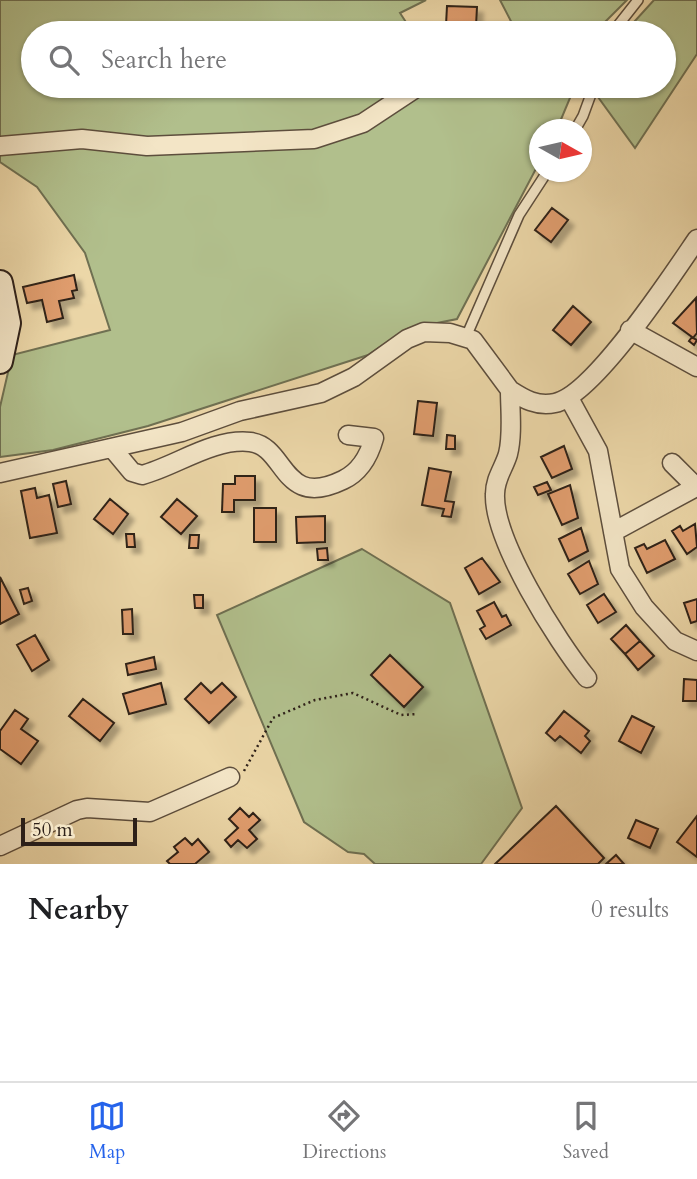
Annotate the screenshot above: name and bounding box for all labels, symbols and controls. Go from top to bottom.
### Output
search box [21,21,676,98]
icon: search [45,41,83,79]
text: Search here [101,42,227,77]
north arrow [529,119,592,182]
scale bar [21,815,136,847]
text: 50 m [32,817,73,843]
text: Nearby [28,889,129,930]
text: 0 results [591,894,669,925]
tab: Map [88,1097,126,1165]
tab: Directions [303,1097,386,1165]
tab: Saved [563,1097,609,1165]

